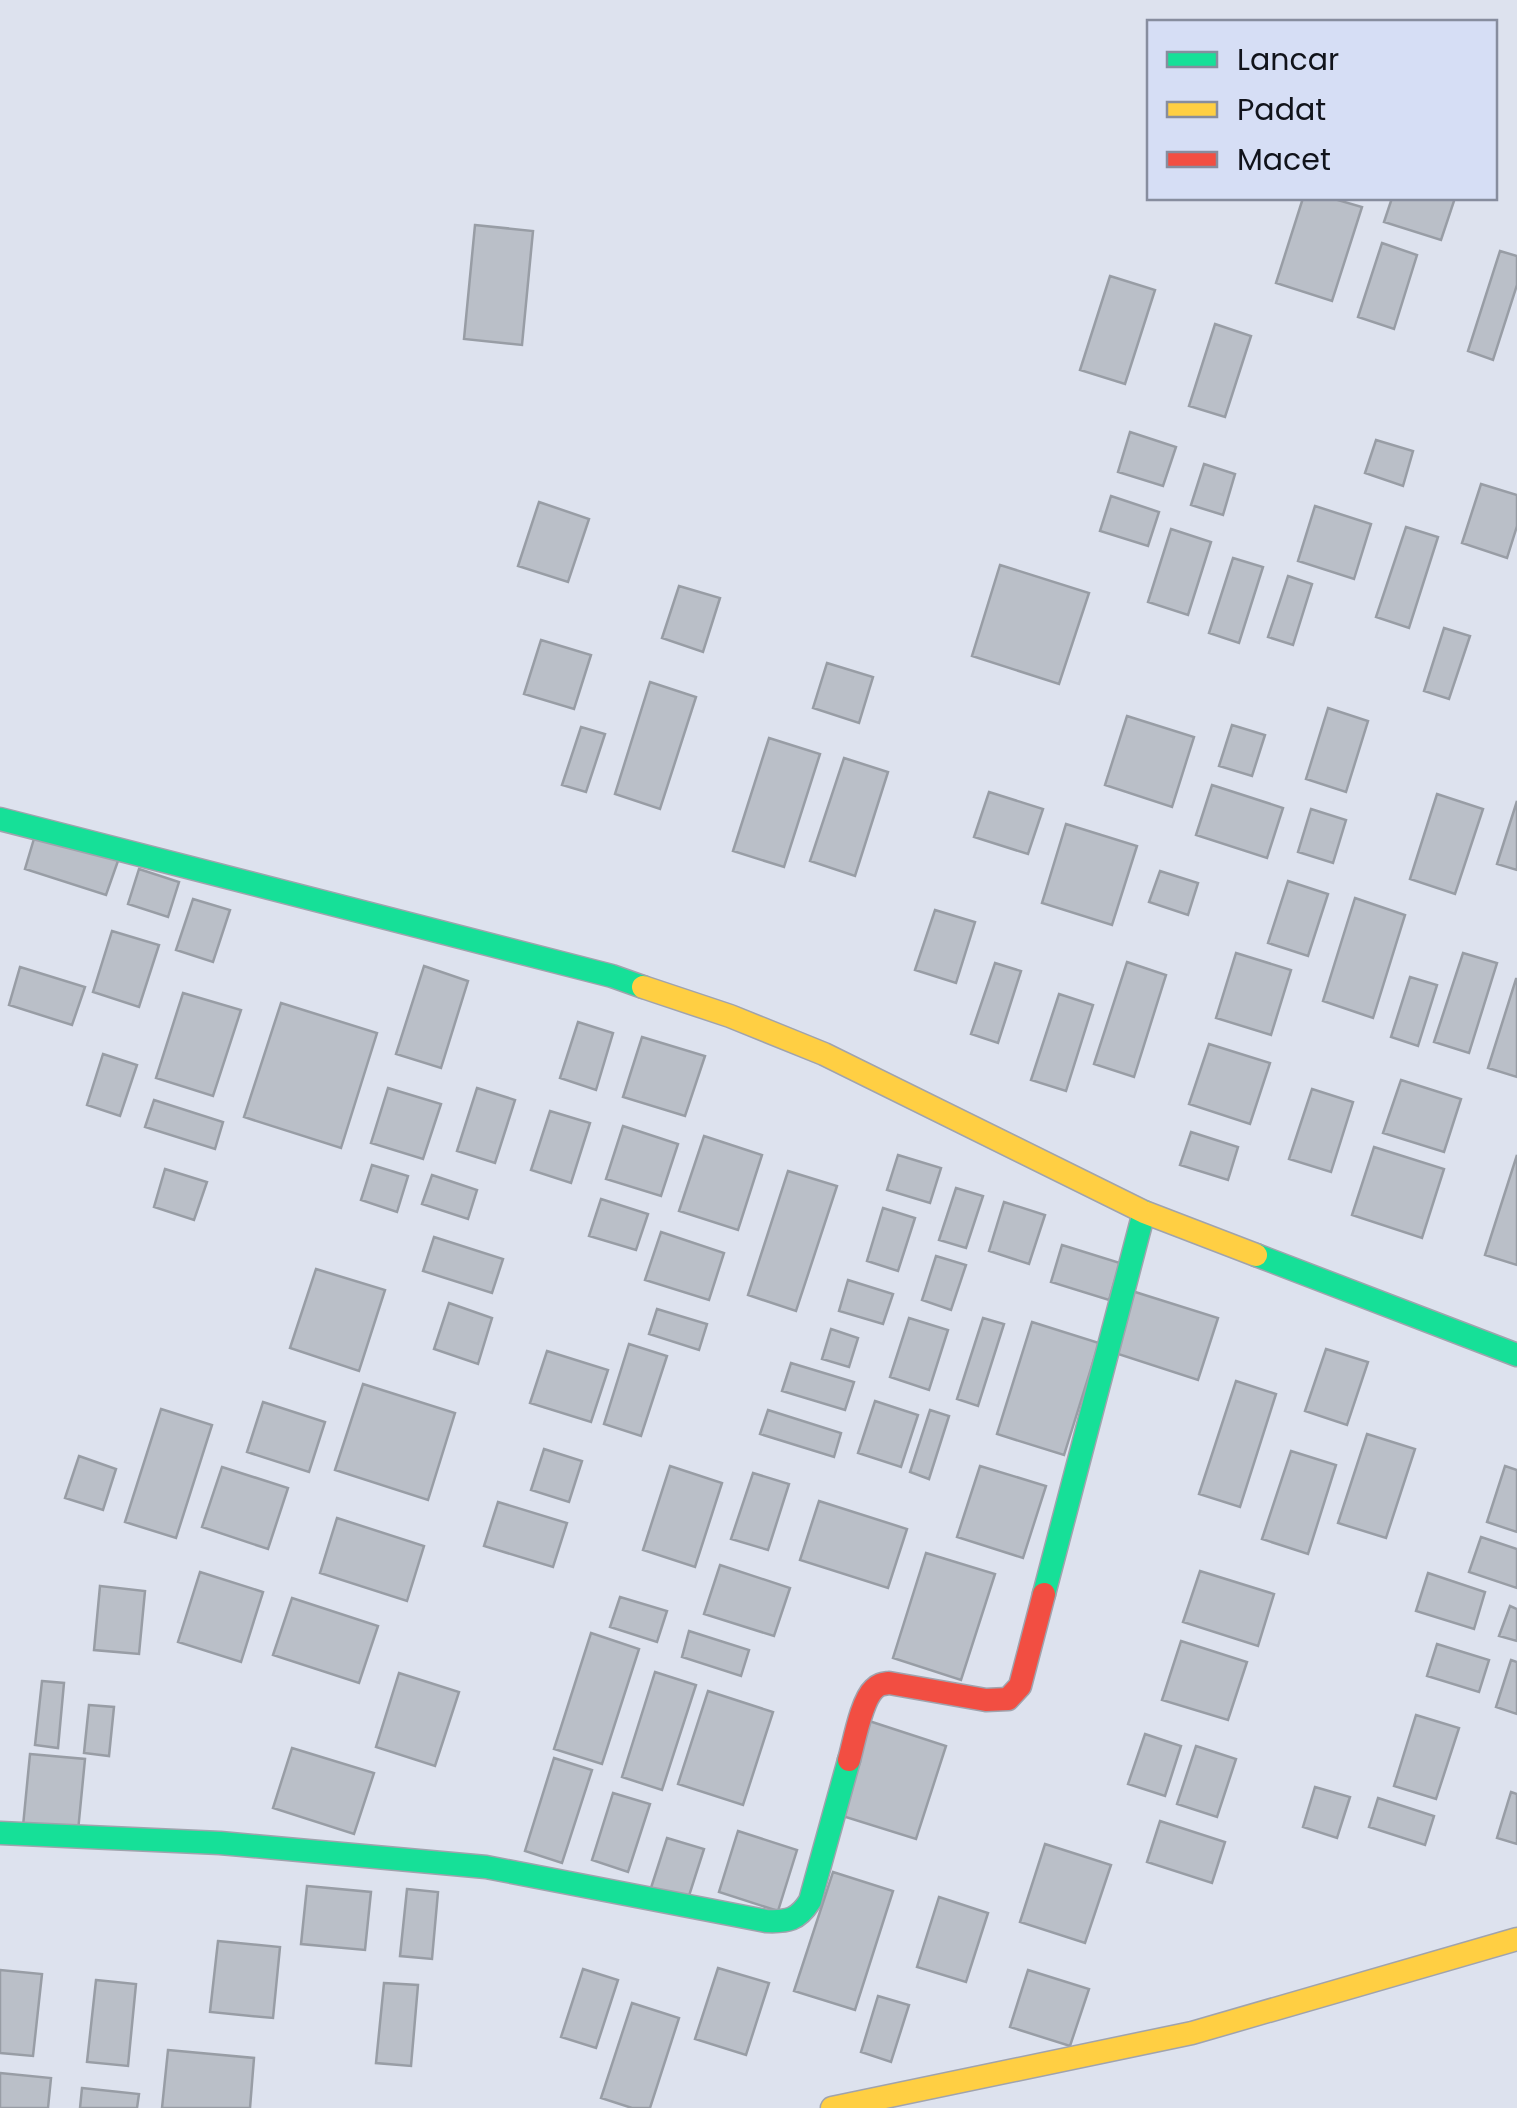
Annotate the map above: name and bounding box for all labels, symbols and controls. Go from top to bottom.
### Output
legend [1147,20,1497,200]
text: Lancar [1237,38,1339,81]
text: Padat [1237,88,1326,131]
text: Macet [1237,138,1331,181]

